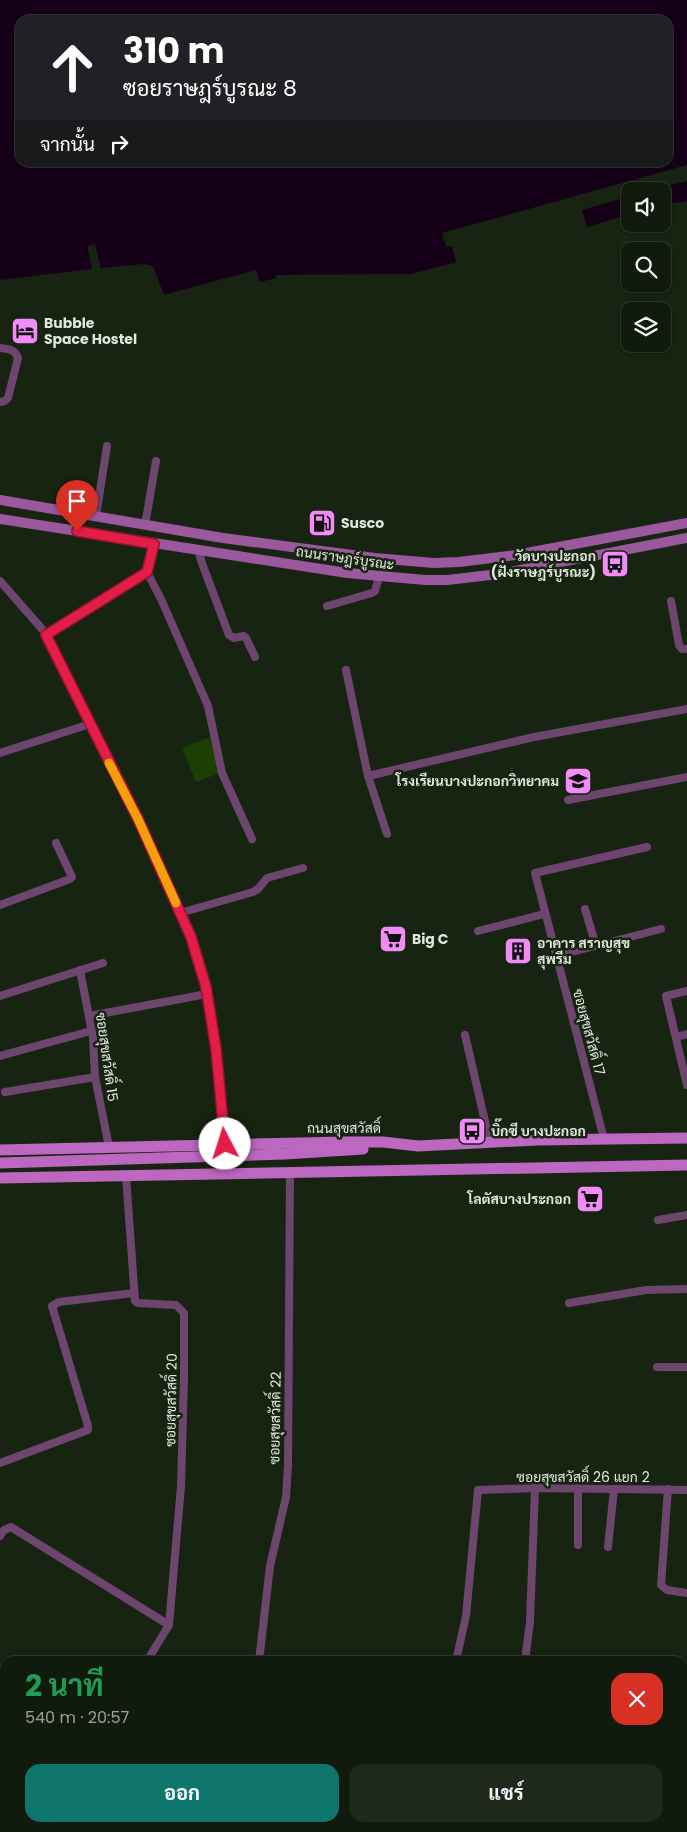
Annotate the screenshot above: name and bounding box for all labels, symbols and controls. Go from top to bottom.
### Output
text: 310 m [123,26,225,75]
icon: ahead [40,35,105,100]
text: ซอยราษฎร์บูรณะ 8 [123,73,297,104]
icon: right [105,130,133,158]
text: จากนั้น [40,131,95,158]
map controls [621,182,671,352]
button: sound [621,182,671,232]
button: search [621,242,671,292]
button: layers [621,302,671,352]
place label: Bubble Space Hostel [44,313,137,349]
hotel icon: Bubble Space Hostel [10,316,40,346]
pin [56,480,98,531]
icon: arrive [63,487,91,515]
fuel station icon: Susco [307,508,337,538]
place label: Susco [341,513,384,533]
street label: ถนนราษฎร์บูรณะ [294,541,396,575]
place label: วัดบางปะกอก (ฝั่งราษฎร์บูรณะ) [491,546,596,583]
bus stop icon: วัดบางปะกอก (ฝั่งราษฎร์บูรณะ) [600,549,630,579]
school or university icon: โรงเรียนบางปะกอกวิทยาคม [563,766,593,796]
place label: โรงเรียนบางปะกอกวิทยาคม [395,771,559,791]
supermarket icon: Big C [378,924,408,954]
place label: Big C [412,929,449,949]
place label: อาคาร สราญสุข สุพรีม [537,933,630,970]
building icon: อาคาร สราญสุข สุพรีม [503,936,533,966]
street label: ซอยสุขสวัสดิ์ 17 [568,986,613,1078]
street label: ซอยสุขสวัสดิ์ 15 [91,1011,125,1103]
street label: ถนนสุขสวัสดิ์ [307,1116,381,1138]
bus stop icon: บิ๊กซี บางปะกอก [457,1116,487,1146]
position arrow [198,1117,250,1169]
place label: บิ๊กซี บางปะกอก [491,1118,586,1141]
supermarket icon: โลตัสบางประกอก [575,1184,605,1214]
place label: โลตัสบางประกอก [467,1189,571,1209]
street label: ซอยสุขสวัสดิ์ 20 [158,1353,182,1447]
street label: ซอยสุขสวัสดิ์ 22 [262,1371,286,1465]
street label: ซอยสุขสวัสดิ์ 26 แยก 2 [516,1465,650,1487]
text: 2 นาที [25,1664,104,1707]
button: close [611,1673,663,1725]
text: 540 m · 20:57 [25,1706,129,1729]
button: ออก [25,1764,339,1822]
button: แชร์ [349,1764,663,1822]

